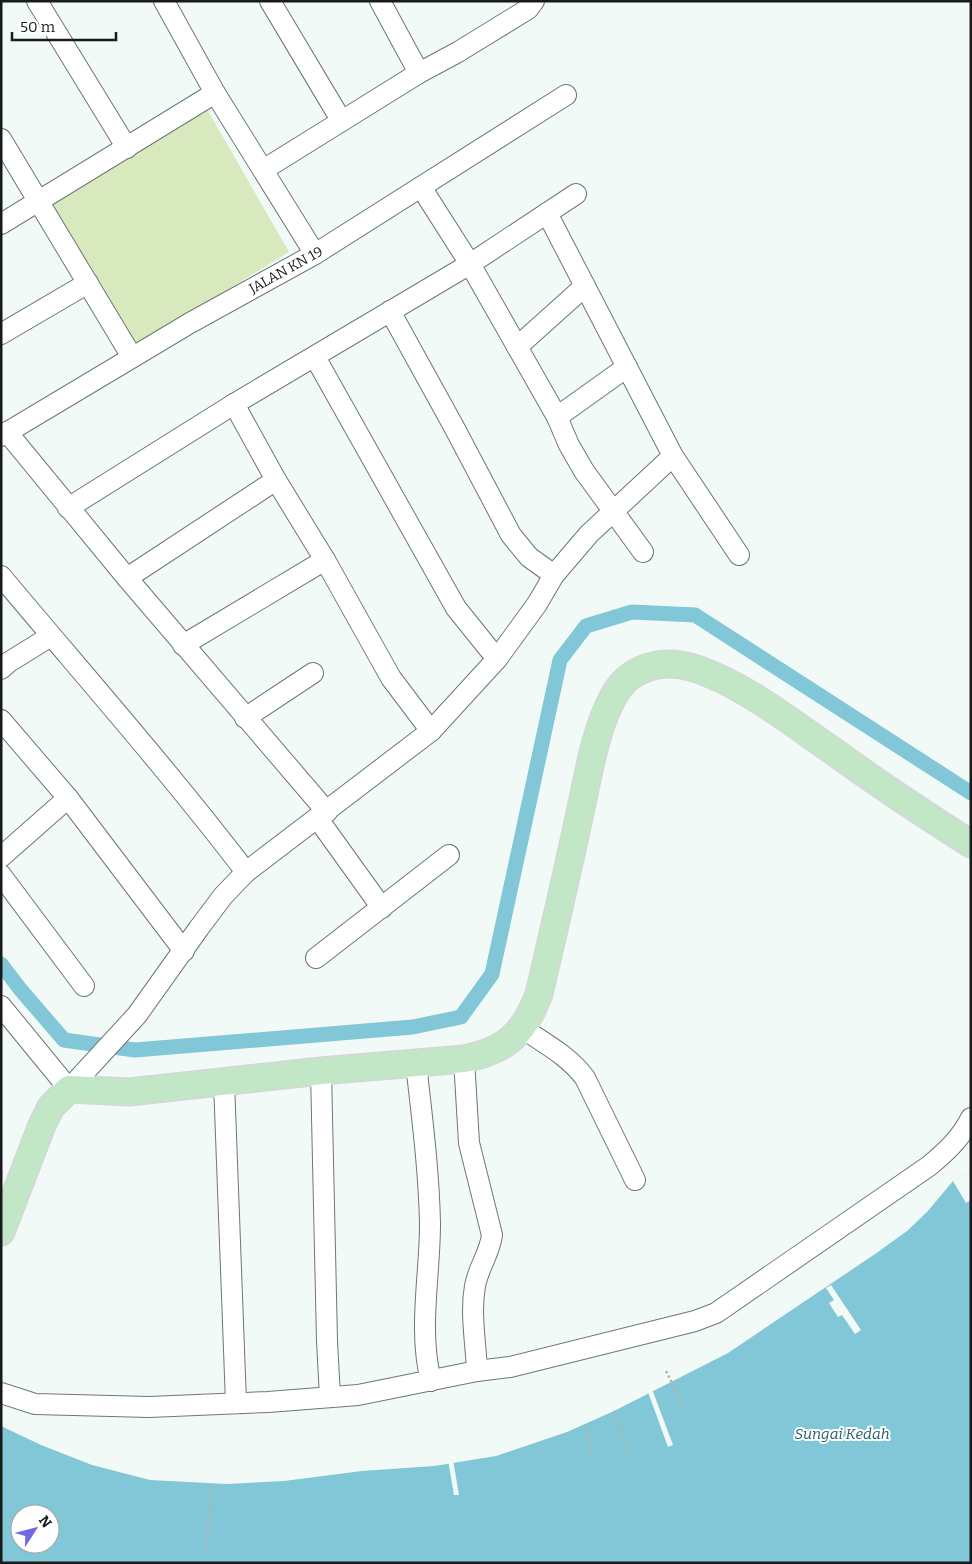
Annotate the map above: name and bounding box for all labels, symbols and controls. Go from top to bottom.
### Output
scale bar [12,10,116,42]
text: 50 m [20,18,56,36]
street label: JALAN KN 19 [245,243,326,298]
water label: Sungai Kedah [794,1425,890,1443]
north arrow [10,1504,60,1554]
text: N [35,1512,55,1531]

